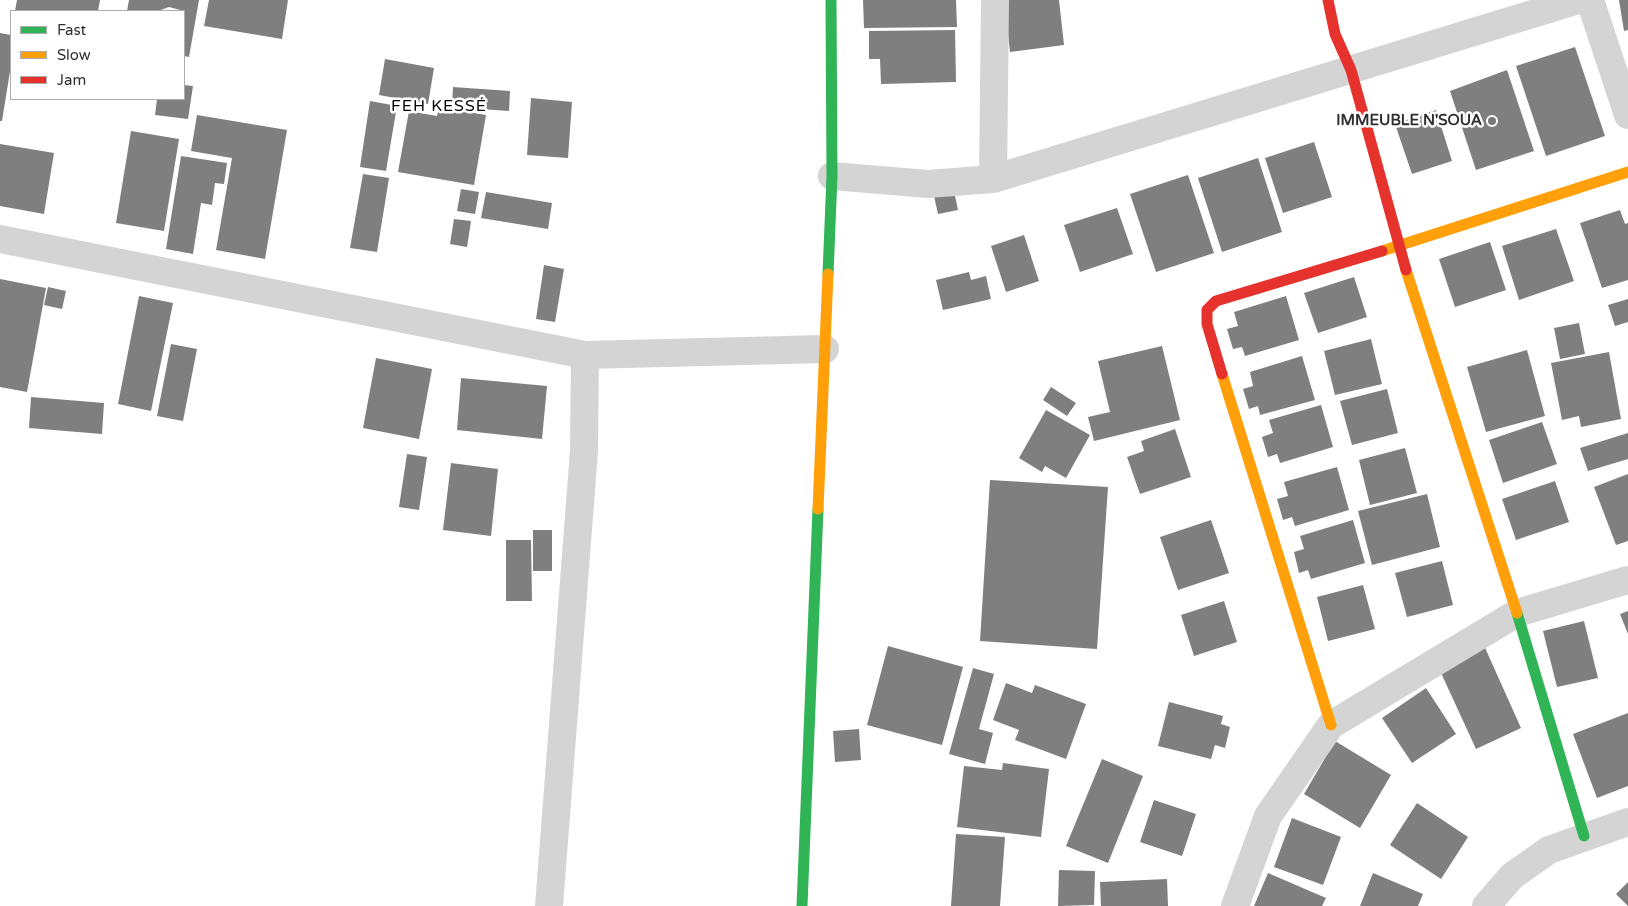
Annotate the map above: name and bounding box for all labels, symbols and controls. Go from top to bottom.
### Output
legend [10,10,185,100]
text: Fast [57,21,86,39]
text: Slow [57,46,91,64]
text: Jam [57,71,86,89]
district label: FEH KESSÉ [390,97,488,117]
place label: IMMEUBLE N'SOUA [1336,112,1482,130]
marker: IMMEUBLE N'SOUA [1486,115,1498,127]

